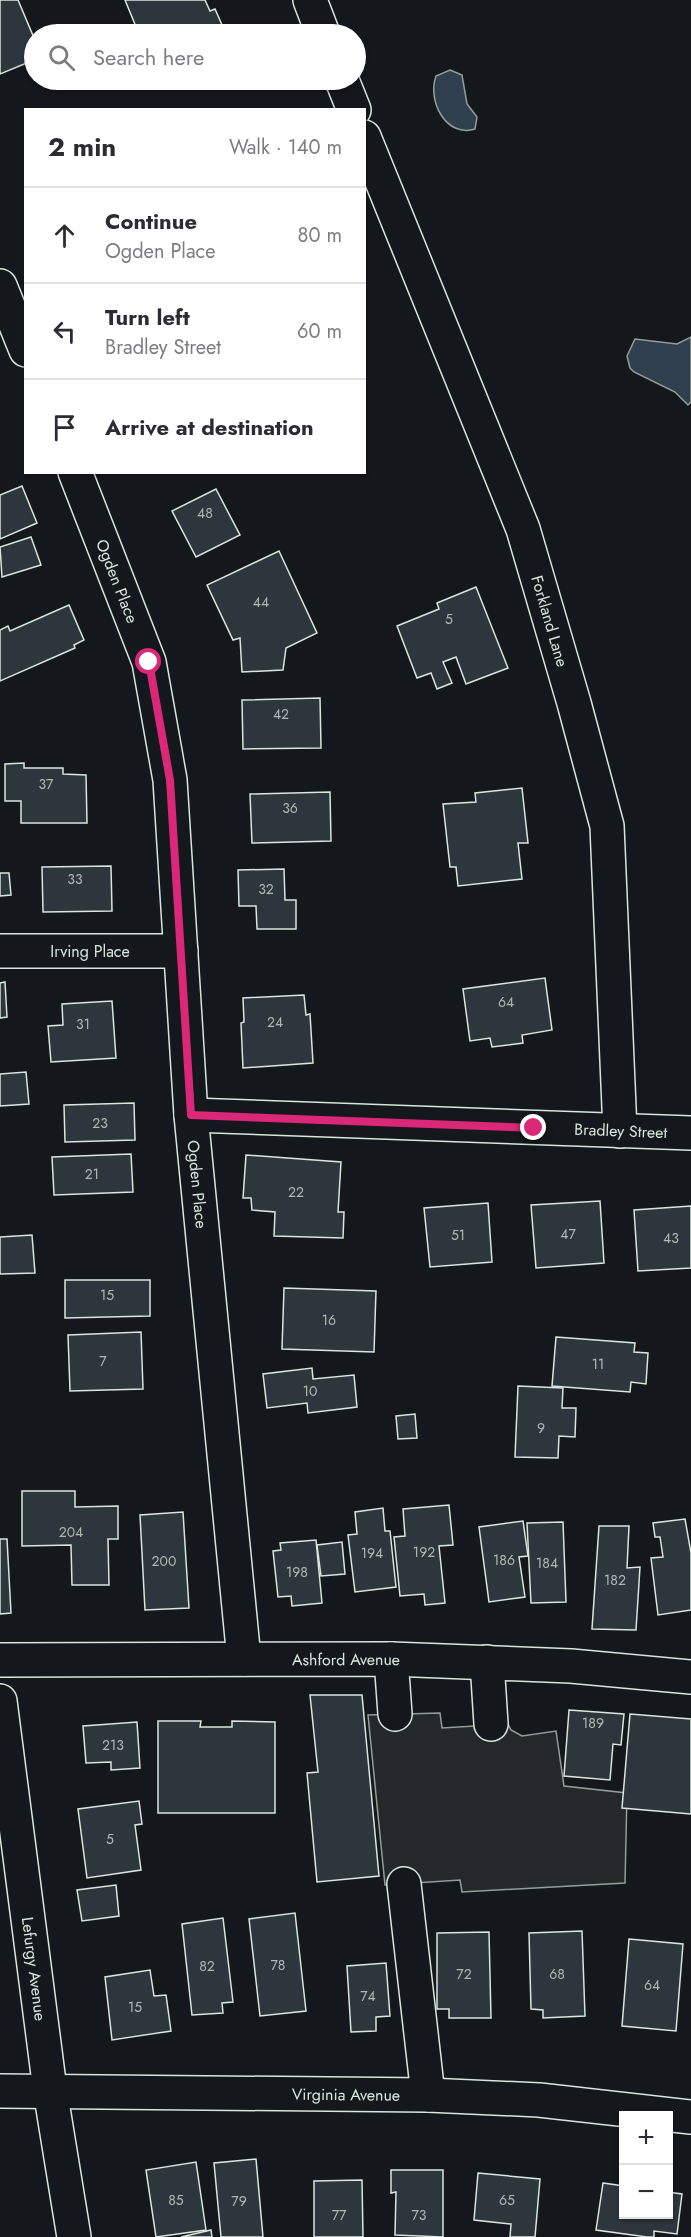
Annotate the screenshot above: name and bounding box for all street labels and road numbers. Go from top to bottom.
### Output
street label: Ogden Place [91,536,144,626]
street label: Forkland Lane [526,573,574,670]
street label: Irving Place [50,940,130,963]
street label: Bradley Street [574,1117,668,1144]
street label: Ogden Place [182,1139,213,1229]
street label: Ashford Avenue [292,1647,400,1671]
street label: Lefurgy Avenue [16,1915,52,2022]
street label: Virginia Avenue [292,2082,400,2106]

